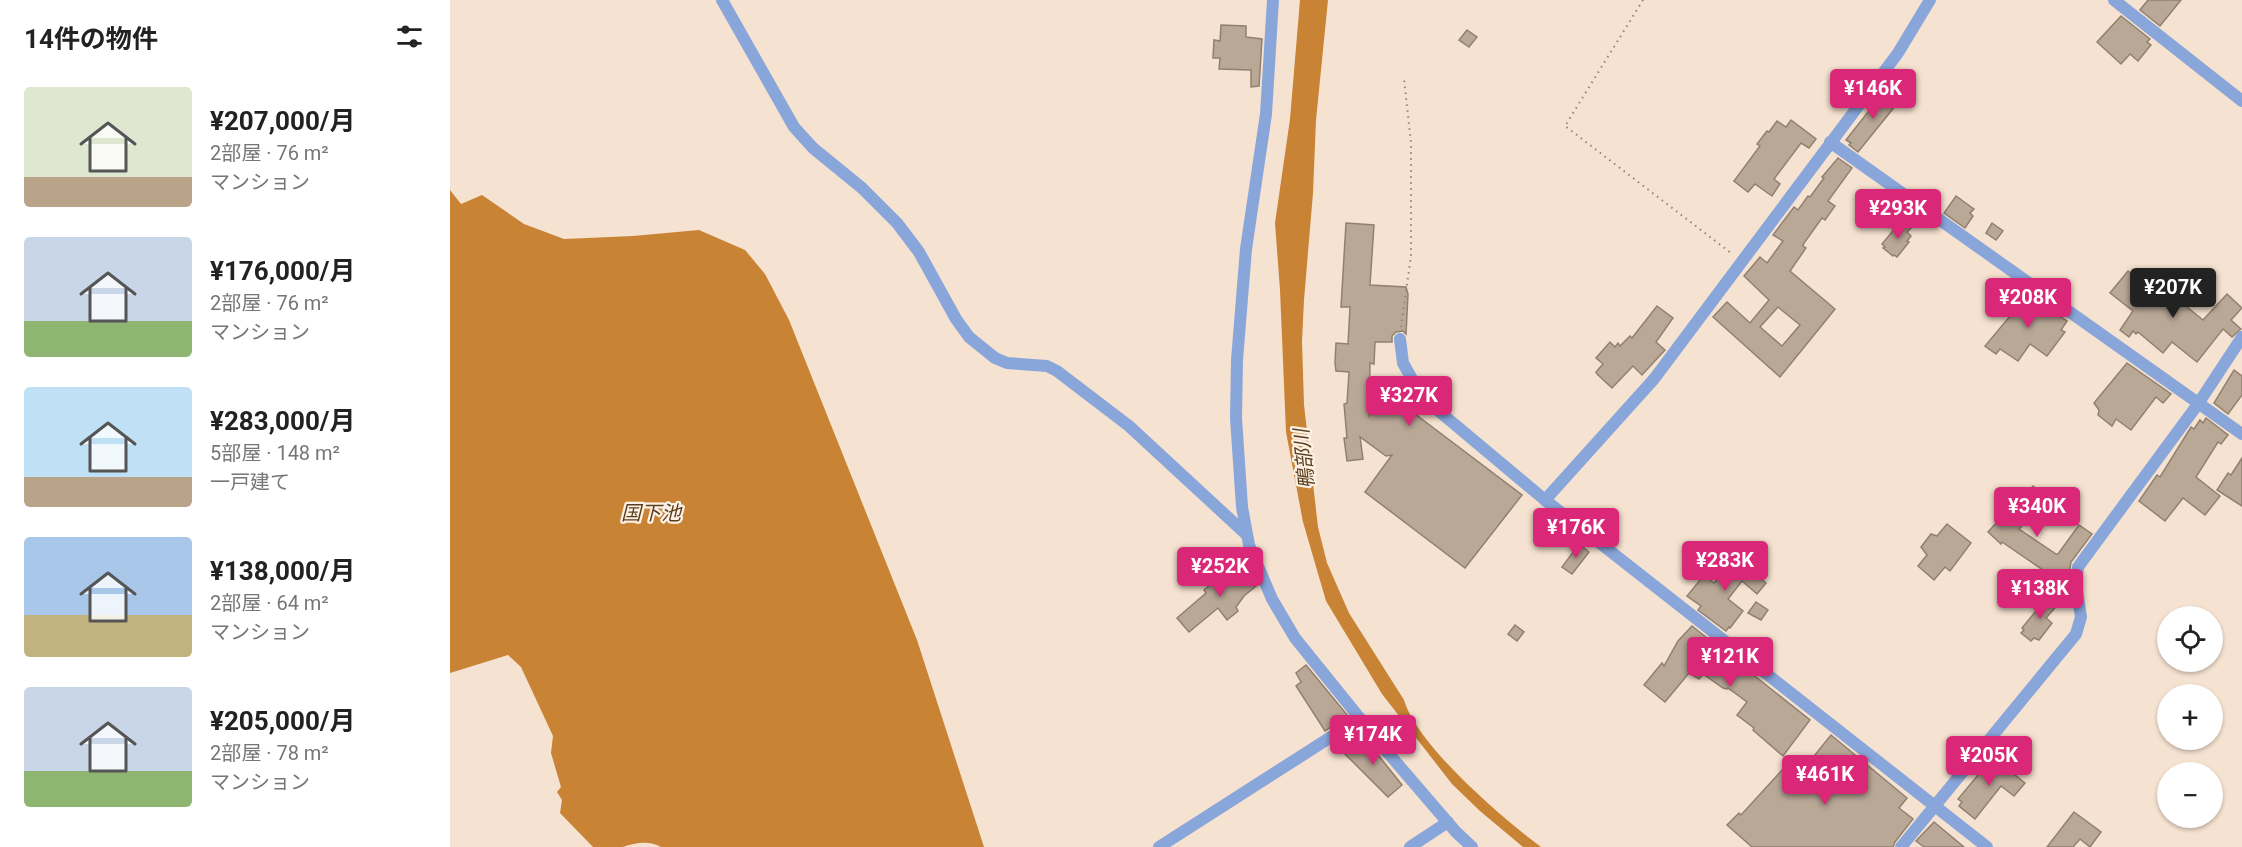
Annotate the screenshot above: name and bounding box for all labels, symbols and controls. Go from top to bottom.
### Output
icon: filters [393,20,426,53]
text: 14件の物件 [24,24,158,54]
pin: ¥146K [1831,69,1915,120]
text: ¥146K [1844,76,1902,100]
text: ¥207,000/月 [210,106,356,136]
icon: home [72,111,144,183]
text: 2部屋 · 76 m² [210,141,329,165]
text: マンション [210,170,310,194]
pin: ¥293K [1856,189,1940,240]
text: ¥293K [1869,196,1927,220]
text: ¥176,000/月 [210,256,356,286]
icon: home [72,261,144,333]
pin: ¥207K [2131,268,2215,319]
text: ¥207K [2144,275,2202,299]
pin: ¥208K [1986,278,2070,329]
text: ¥208K [1999,285,2057,309]
text: 2部屋 · 76 m² [210,291,329,315]
text: マンション [210,320,310,344]
pin: ¥327K [1367,376,1451,427]
text: ¥327K [1380,383,1438,407]
text: ¥283,000/月 [210,406,356,436]
icon: home [72,411,144,483]
water label: 鴨部川 [1289,426,1319,490]
text: 5部屋 · 148 m² [210,441,340,465]
text: 一戸建て [210,470,290,494]
pin: ¥340K [1995,487,2079,538]
text: ¥340K [2008,494,2066,518]
water label: 国下池 [621,501,683,525]
pin: ¥176K [1534,508,1618,559]
text: ¥176K [1547,515,1605,539]
pin: ¥283K [1683,541,1767,592]
pin: ¥252K [1178,547,1262,598]
text: ¥283K [1696,548,1754,572]
text: ¥252K [1191,554,1249,578]
text: ¥138,000/月 [210,556,356,586]
icon: home [72,561,144,633]
pin: ¥138K [1998,569,2082,620]
text: ¥138K [2011,576,2069,600]
text: 2部屋 · 64 m² [210,591,329,615]
map controls [2157,606,2223,828]
button: locate [2157,606,2223,672]
text: マンション [210,620,310,644]
pin: ¥121K [1688,637,1772,688]
text: ¥121K [1701,644,1759,668]
button: + [2157,684,2223,750]
text: ¥205,000/月 [210,706,356,736]
icon: home [72,711,144,783]
pin: ¥174K [1331,715,1415,766]
text: ¥174K [1344,722,1402,746]
pin: ¥205K [1947,736,2031,787]
text: 2部屋 · 78 m² [210,741,329,765]
text: ¥205K [1960,743,2018,767]
pin: ¥461K [1783,755,1867,806]
text: ¥461K [1796,762,1854,786]
button: − [2157,762,2223,828]
text: マンション [210,770,310,794]

